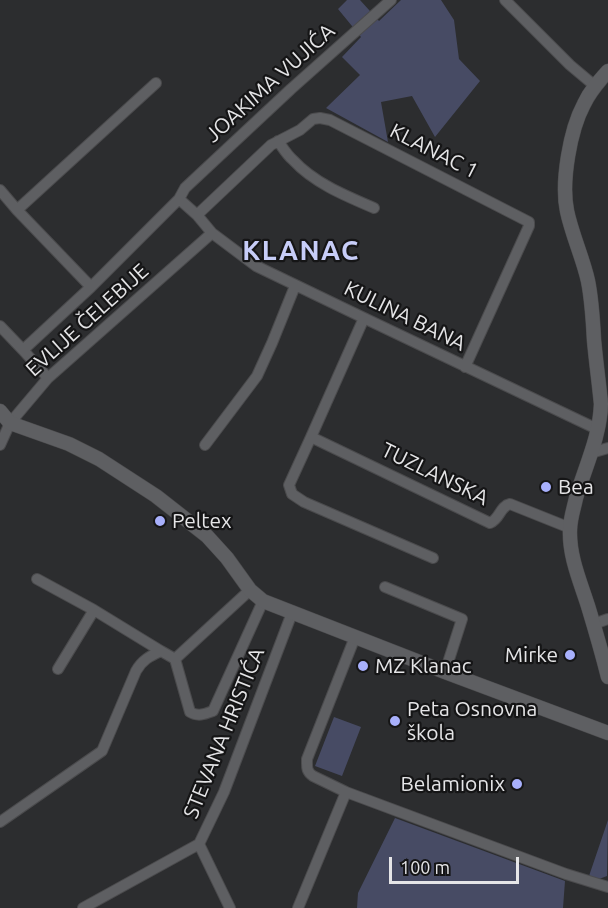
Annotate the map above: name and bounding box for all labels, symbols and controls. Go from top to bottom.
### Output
street label: JOAKIMA VUJIĆA [200,18,340,148]
street label: KLANAC 1 [386,118,482,184]
district label: KLANAC [242,235,360,267]
street label: EVLIJE ČELEBIJE [21,258,153,382]
street label: KULINA BANA [340,276,470,356]
street label: TUZLANSKA [377,437,493,511]
place label: Bea [558,474,594,500]
marker: Bea [539,480,553,494]
place label: Peltex [172,508,232,534]
marker: Peltex [153,514,167,528]
place label: Mirke [505,642,558,668]
street label: STEVANA HRISTIĆA [178,644,270,822]
marker: Mirke [563,648,577,662]
place label: MZ Klanac [375,653,472,679]
marker: MZ Klanac [356,659,370,673]
place label: Peta Osnovna škola [407,696,537,746]
marker: Peta Osnovna škola [388,714,402,728]
place label: Belamionix [401,771,505,797]
marker: Belamionix [510,777,524,791]
scale bar [392,845,522,883]
text: 100 m [400,857,450,877]

